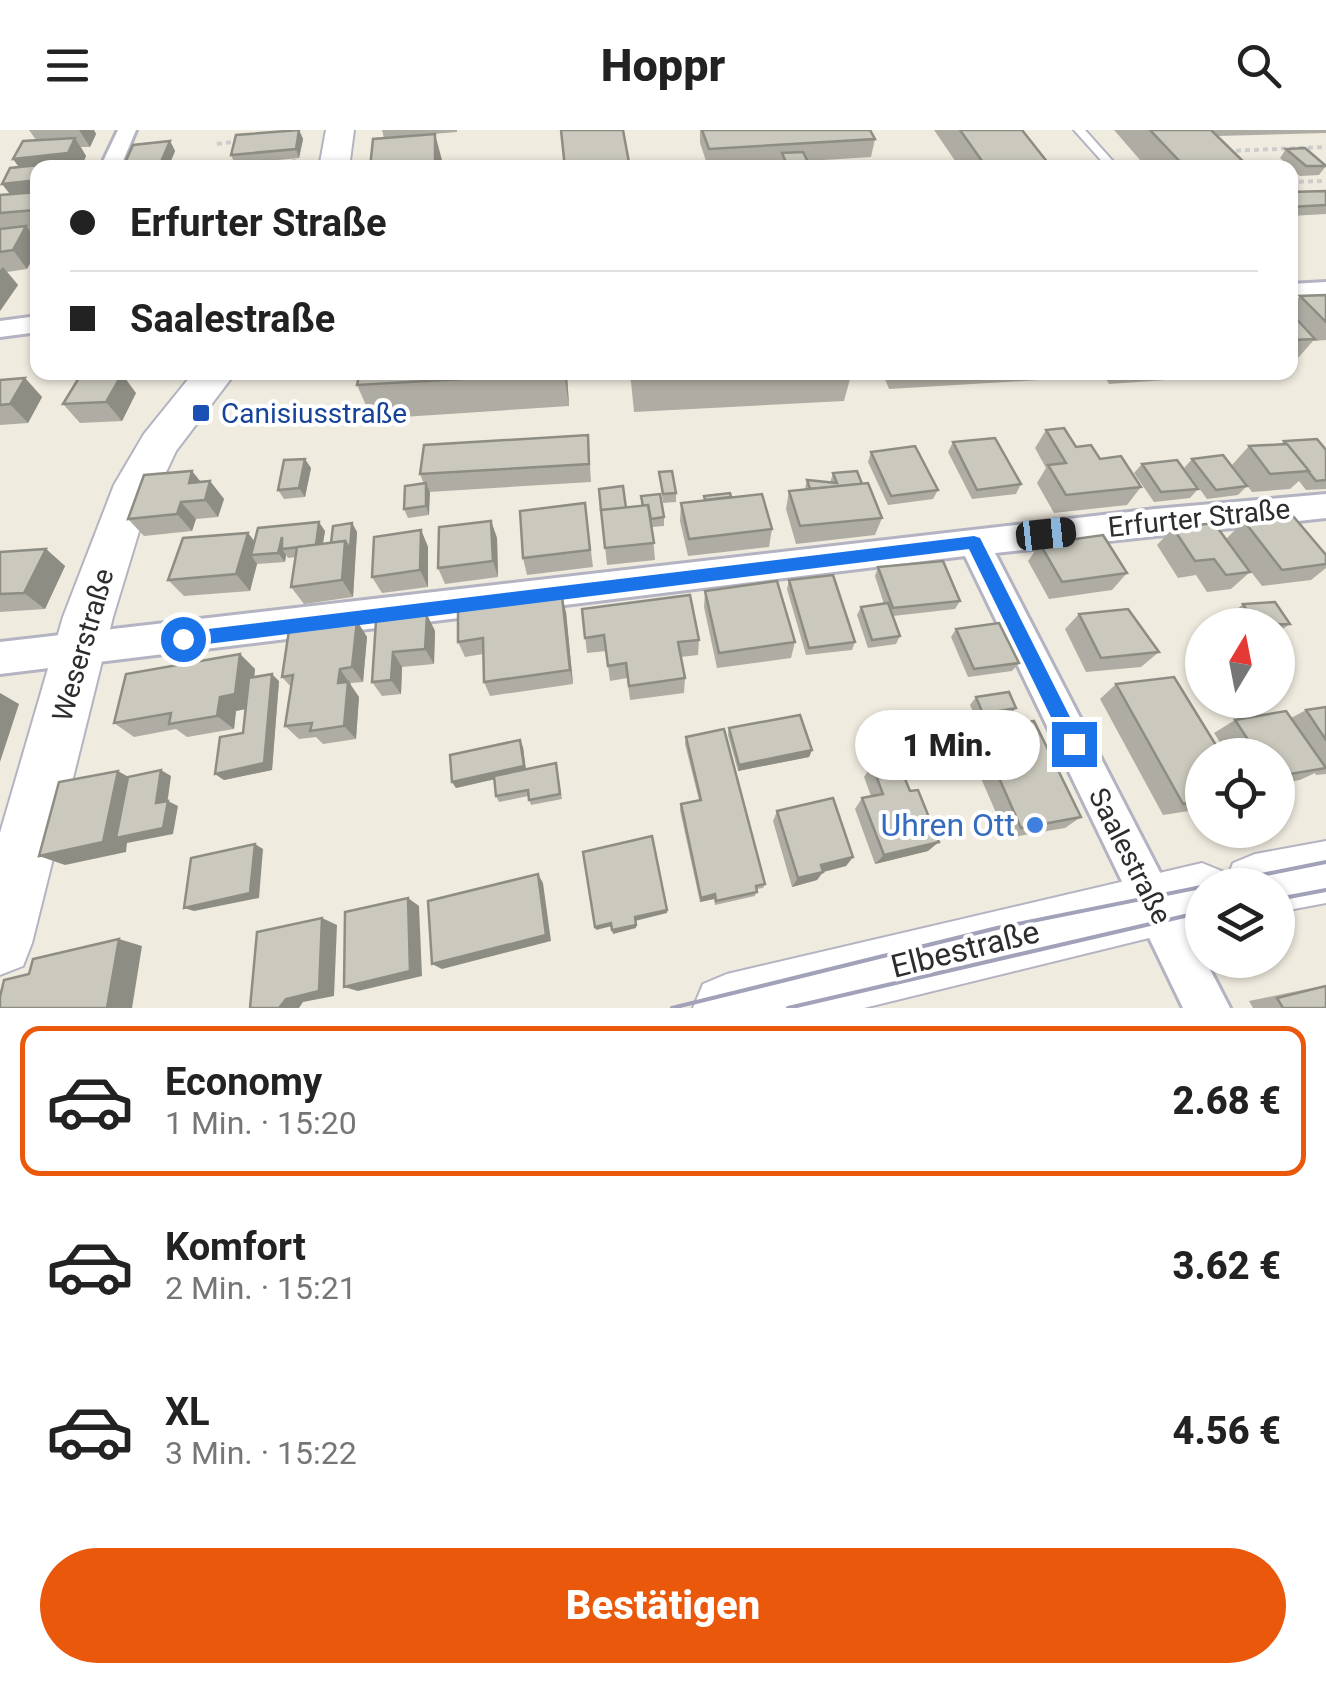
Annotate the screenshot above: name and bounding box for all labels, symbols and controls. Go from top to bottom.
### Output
icon: menu [40,38,95,93]
icon: search [1231,38,1286,93]
text: Hoppr [601,39,725,92]
text: Erfurter Straße [130,201,387,245]
text: Saalestraße [130,297,335,341]
place label: Canisiusstraße [221,397,407,430]
marker: Canisiusstraße [190,402,212,424]
street label: Erfurter Straße [1106,492,1292,544]
car [1015,516,1077,552]
street label: Weserstraße [45,565,121,725]
north arrow [1185,608,1295,718]
map controls [1185,608,1295,978]
route start [161,617,206,662]
callout: 1 Min. [854,709,1039,779]
route end [1052,722,1097,767]
text: 1 Min. [902,726,993,764]
button: locate [1185,738,1295,848]
street label: Saalestraße [1082,783,1178,929]
place label: Uhren Ott [881,806,1015,844]
marker: Uhren Ott [1024,814,1046,836]
button: layers [1185,868,1295,978]
street label: Elbestraße [887,912,1043,986]
icon: car [45,1056,135,1146]
text: Economy [165,1060,322,1104]
text: 2.68 € [1173,1079,1281,1123]
text: 1 Min. · 15:20 [165,1104,357,1142]
icon: car [45,1221,135,1311]
text: Komfort [165,1225,306,1269]
text: 3.62 € [1173,1244,1281,1288]
text: 2 Min. · 15:21 [165,1269,357,1307]
icon: car [45,1386,135,1476]
text: XL [165,1390,210,1434]
text: 4.56 € [1173,1409,1281,1453]
text: 3 Min. · 15:22 [165,1434,357,1472]
button: Bestätigen [40,1548,1286,1663]

